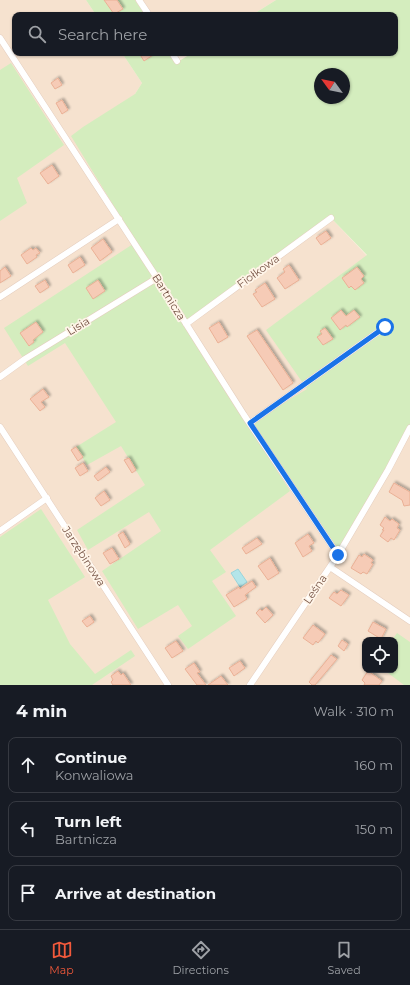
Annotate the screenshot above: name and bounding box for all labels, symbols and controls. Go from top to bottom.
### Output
search box [12,12,398,56]
icon: search [26,23,48,45]
text: Search here [58,25,147,44]
north arrow [314,68,350,104]
street label: Fiołkowa [234,251,282,291]
street label: Bartnicza [149,271,189,323]
street label: Lisia [64,314,92,338]
route start [376,318,394,336]
street label: Jarzębinowa [59,522,109,589]
route end [329,546,347,564]
street label: Leśna [300,572,330,606]
map controls [362,637,398,673]
button: locate [362,637,398,673]
text: 4 min [16,701,67,721]
text: Walk · 310 m [313,703,394,719]
text: Continue [55,748,127,767]
icon: ahead [17,754,39,776]
text: 160 m [355,757,393,773]
text: Konwaliowa [55,767,133,783]
text: Turn left [55,812,122,831]
icon: left [17,818,39,840]
text: 150 m [355,821,393,837]
text: Bartnicza [55,831,117,847]
icon: arrive [17,882,39,904]
text: Arrive at destination [55,884,216,903]
tab: Map [49,939,74,977]
tab: Directions [173,939,229,977]
tab: Saved [328,939,361,977]

